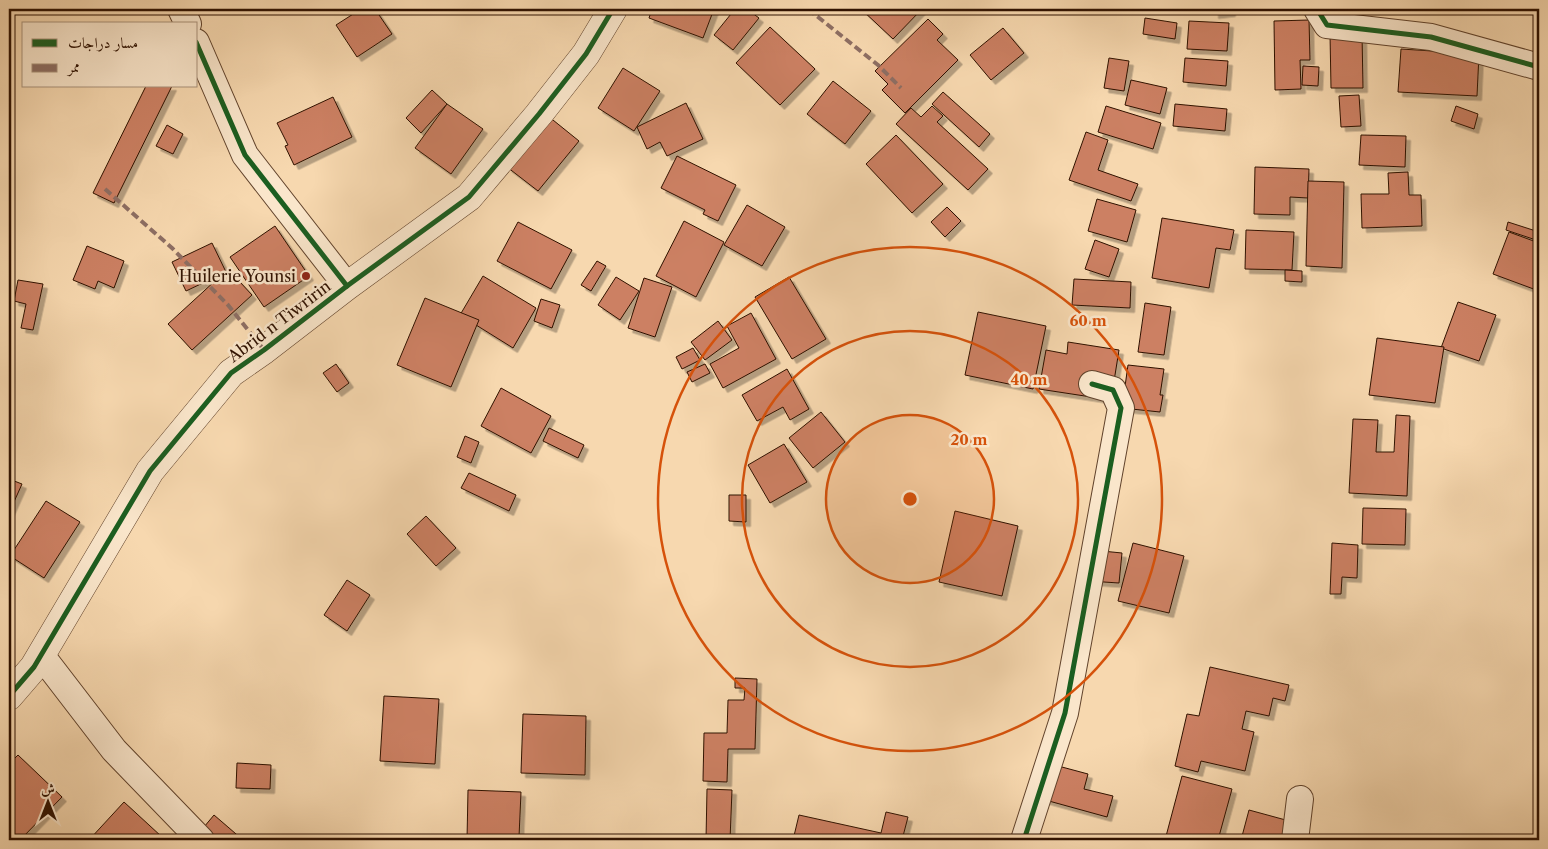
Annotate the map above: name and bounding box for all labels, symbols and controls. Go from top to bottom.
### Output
legend [22,22,198,88]
text: مسار دراجات [68,33,138,52]
text: ممر [66,57,80,77]
place label: Huilerie Younsi [179,266,296,286]
marker: Huilerie Younsi [300,270,312,282]
street label: Abrid n Tiwririn [223,276,334,367]
text: 60 m [1069,311,1107,330]
text: 40 m [1010,370,1048,389]
text: 20 m [950,430,988,449]
centre of rings [901,490,919,508]
north arrow [22,776,72,826]
text: ش [41,780,55,798]

